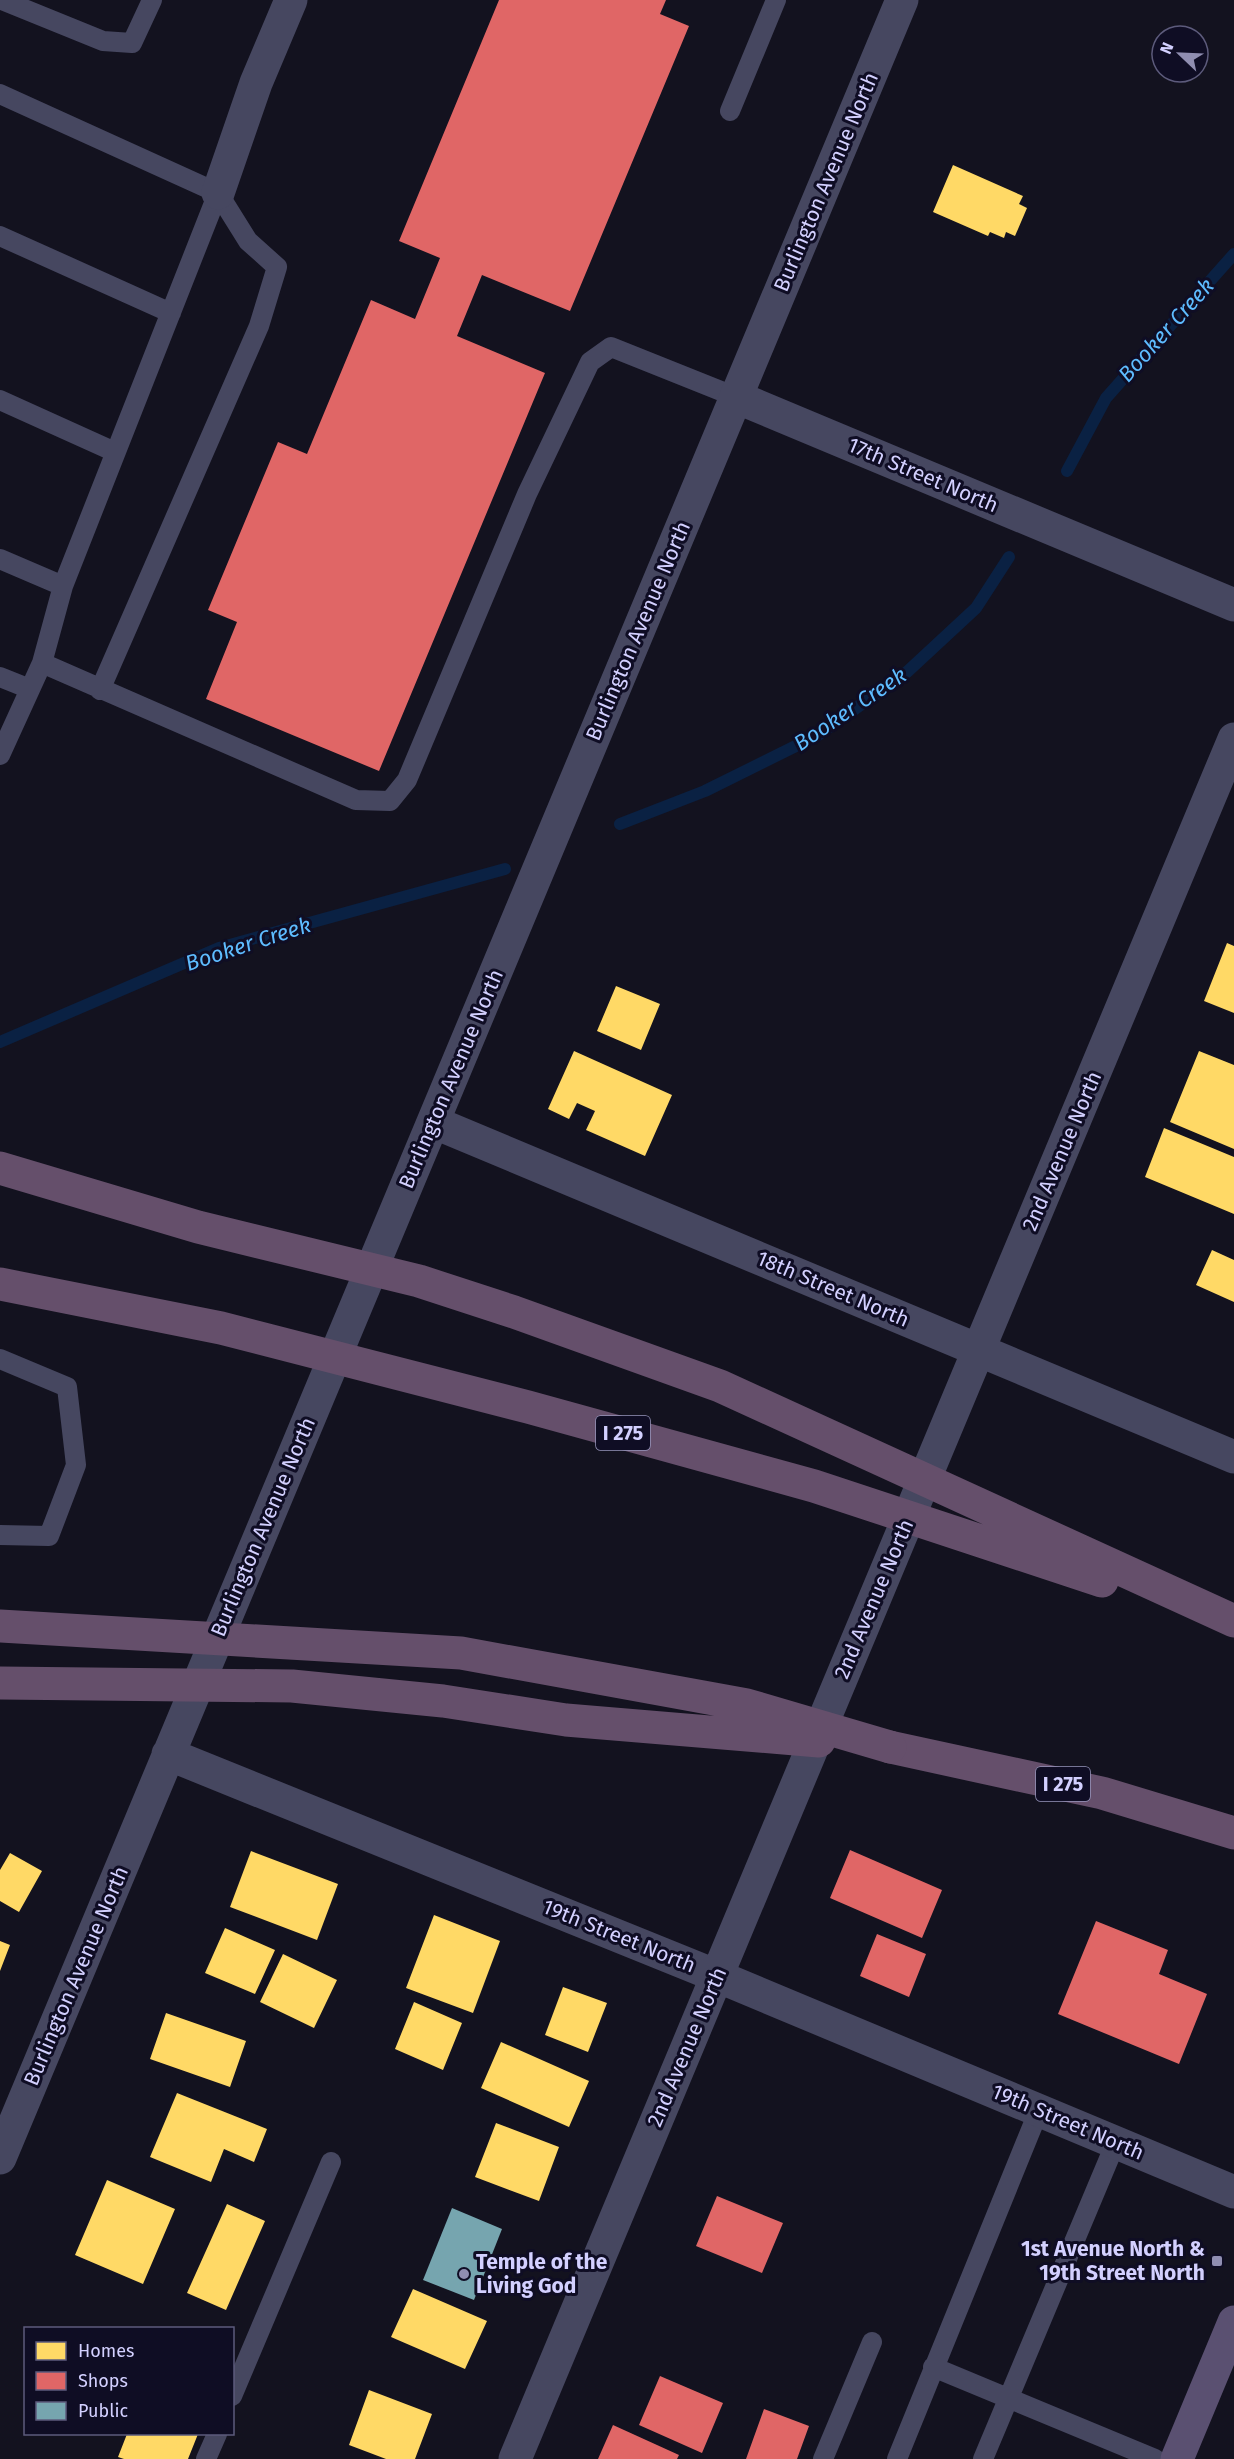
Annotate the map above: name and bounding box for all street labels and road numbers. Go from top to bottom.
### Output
street label: Burlington Avenue North [768,68,884,296]
street label: 17th Street North [844,432,1002,518]
street label: Burlington Avenue North [580,517,696,745]
street label: Burlington Avenue North [393,965,509,1193]
street label: 2nd Avenue North [1017,1067,1107,1235]
street label: 18th Street North [753,1245,913,1333]
street label: Burlington Avenue North [205,1413,321,1641]
road number: I 275 [596,1416,650,1450]
street label: 2nd Avenue North [829,1515,919,1683]
road number: I 275 [1036,1767,1090,1801]
street label: Burlington Avenue North [18,1862,134,2090]
street label: 19th Street North [539,1893,699,1979]
street label: 2nd Avenue North [642,1963,732,2131]
street label: 19th Street North [988,2078,1148,2166]

